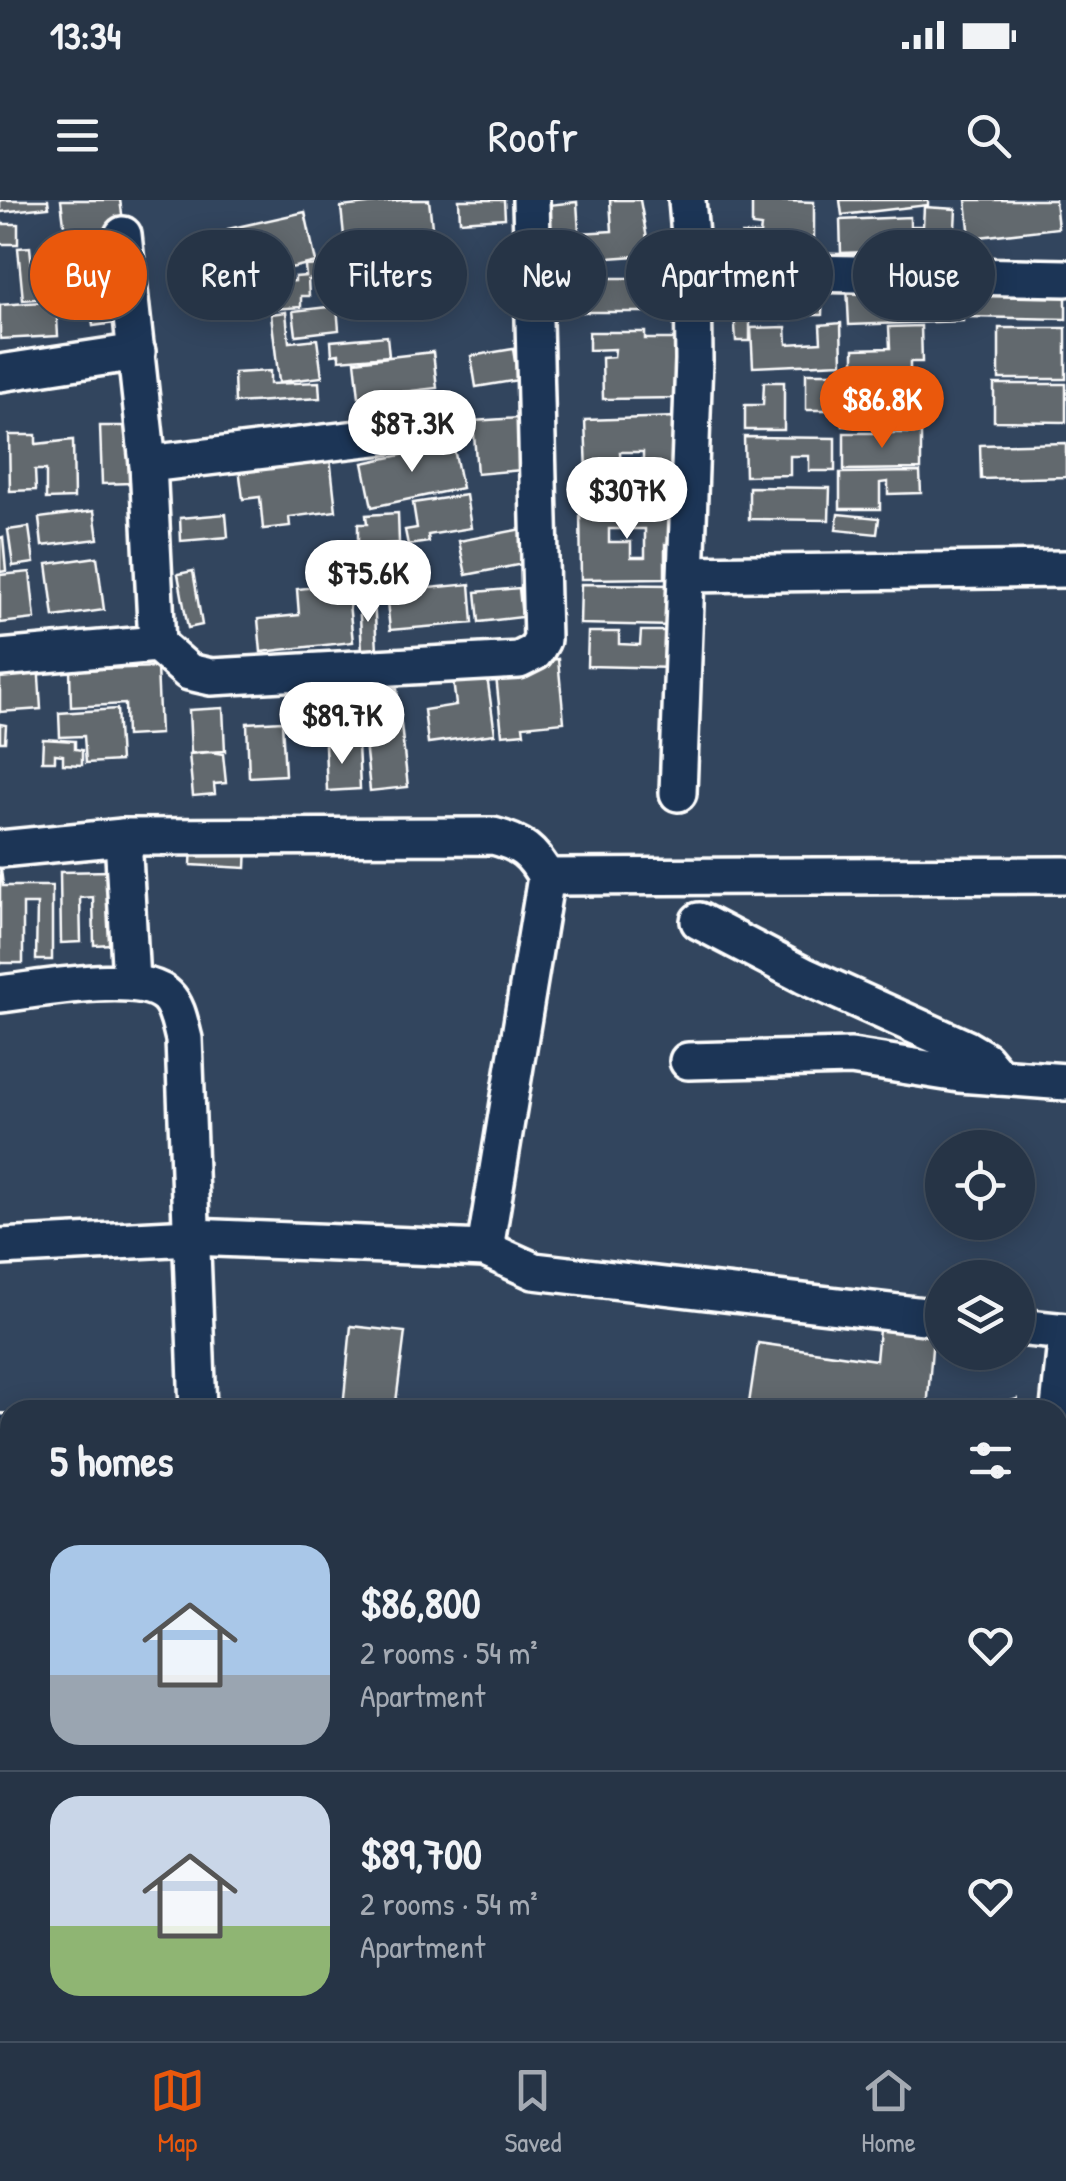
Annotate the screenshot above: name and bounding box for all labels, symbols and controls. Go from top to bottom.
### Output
text: 13:34 [50,9,121,61]
text: Roofr [488,105,578,166]
icon: menu [50,108,105,163]
icon: search [961,108,1016,163]
chip: Buy [30,230,147,320]
chip: Rent [167,230,294,320]
chip: Filters [314,230,467,320]
chip: New [487,230,606,320]
chip: Apartment [626,230,833,320]
chip: House [853,230,995,320]
pin: $86.8K [801,366,963,451]
text: $86.8K [842,377,922,420]
pin: $87.3K [331,390,493,475]
text: $87.3K [370,401,454,444]
pin: $307K [557,457,697,542]
text: $307K [588,468,666,511]
pin: $75.6K [287,540,449,625]
text: $75.6K [327,551,409,594]
pin: $89.7K [261,682,423,767]
text: $89.7K [301,693,383,736]
map controls [925,1130,1035,1370]
button: locate [925,1130,1035,1240]
button: layers [925,1260,1035,1370]
text: 5 homes [50,1432,173,1489]
icon: filters [963,1433,1018,1488]
text: $86,800 [360,1574,481,1631]
icon: home [130,1585,250,1705]
icon: heart [963,1618,1018,1673]
text: 2 rooms · 54 m² [360,1631,538,1674]
text: Apartment [360,1674,485,1717]
text: $89,700 [360,1825,482,1882]
icon: home [130,1836,250,1956]
icon: heart [963,1869,1018,1924]
text: 2 rooms · 54 m² [360,1882,538,1925]
text: Apartment [360,1925,485,1968]
tab: Map [150,2063,205,2161]
tab: Saved [504,2063,562,2161]
tab: Home [861,2063,916,2161]

